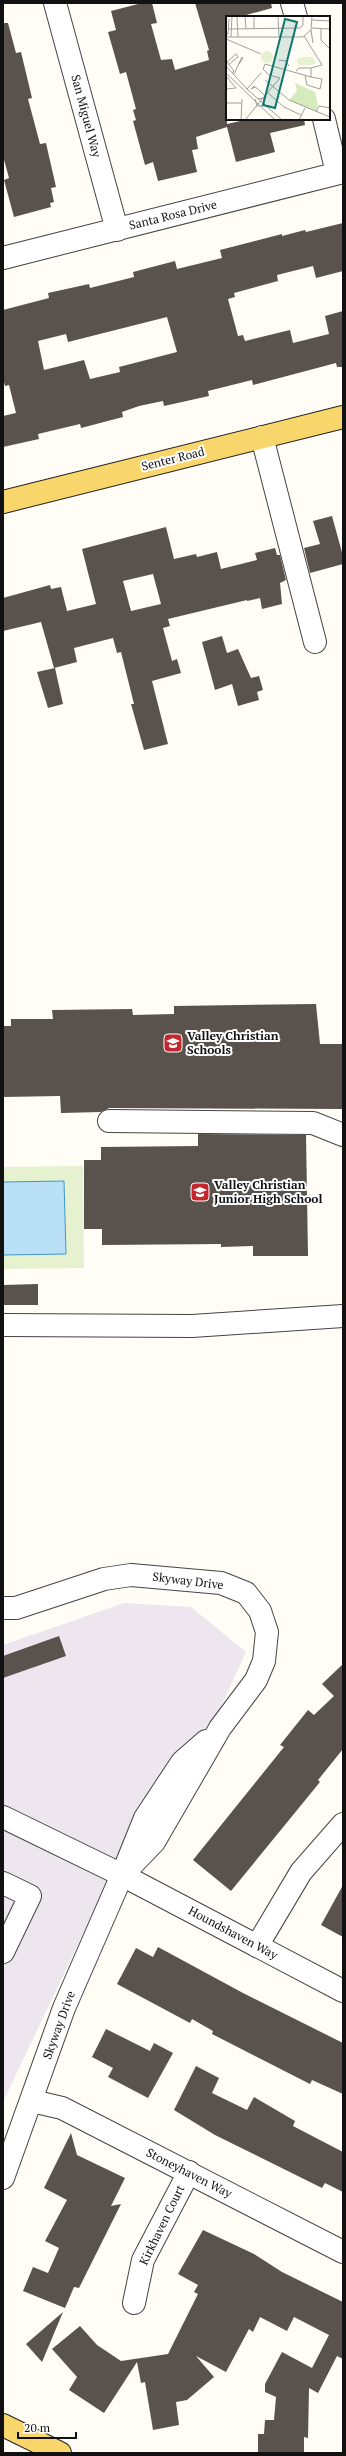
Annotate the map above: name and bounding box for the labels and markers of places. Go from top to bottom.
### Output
place label: Valley Christian Schools [187,1028,279,1057]
school or university icon: Valley Christian Schools [162,1032,184,1054]
place label: Valley Christian Junior High School [214,1177,322,1206]
school or university icon: Valley Christian Junior High School [189,1181,211,1203]

